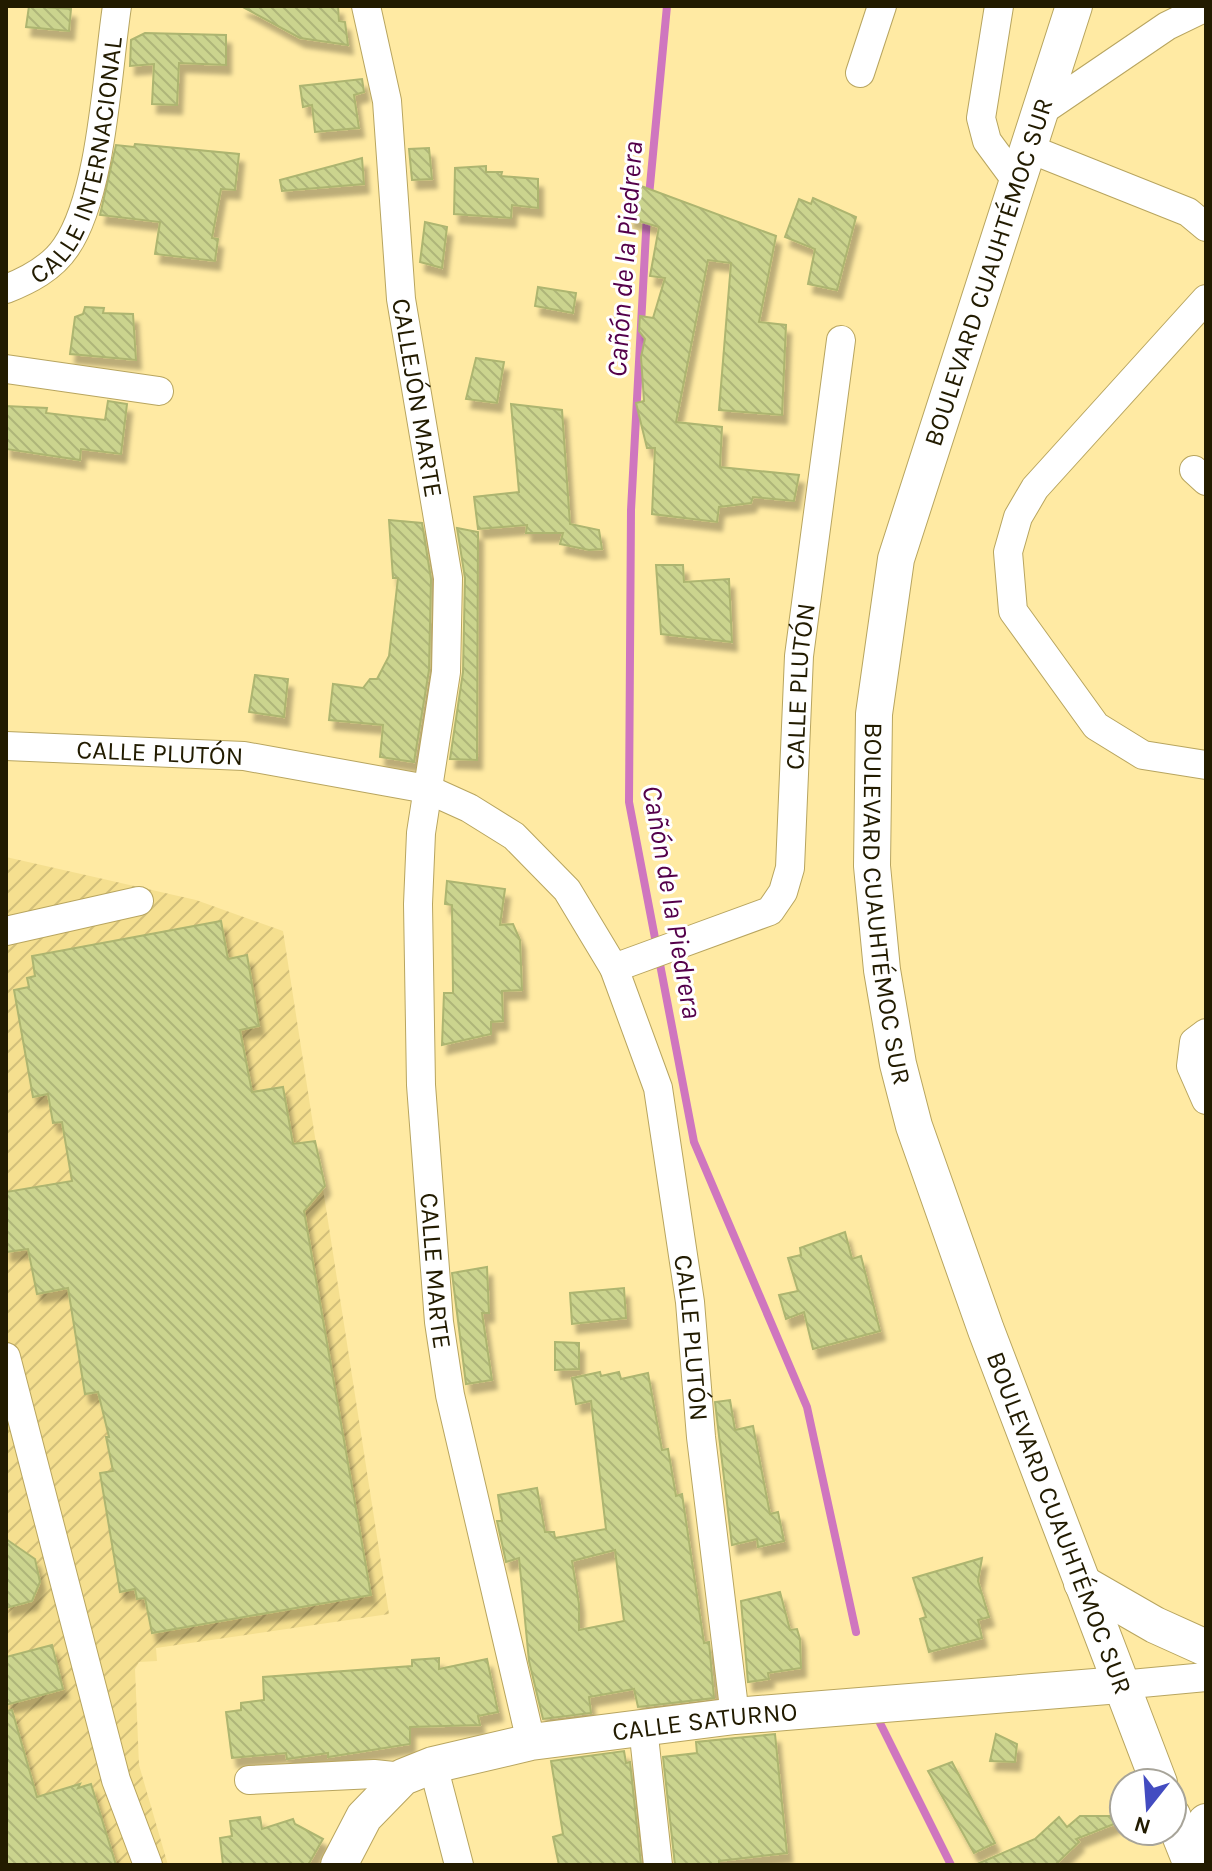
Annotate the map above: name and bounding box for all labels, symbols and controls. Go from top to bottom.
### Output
street label: CALLE INTERNACIONAL [24,35,129,291]
street label: BOULEVARD CUAUHTÉMOC SUR [917,94,1059,450]
water label: Cañón de la Piedrera [600,140,649,378]
street label: CALLEJÓN MARTE [385,296,449,500]
street label: CALLE PLUTÓN [779,601,822,770]
street label: BOULEVARD CUAUHTÉMOC SUR [856,722,918,1088]
street label: CALLE PLUTÓN [76,734,244,772]
water label: Cañón de la Piedrera [636,783,709,1021]
street label: CALLE MARTE [413,1192,458,1351]
street label: CALLE PLUTÓN [667,1253,715,1422]
street label: BOULEVARD CUAUHTÉMOC SUR [980,1347,1139,1699]
street label: CALLE SATURNO [610,1696,799,1748]
north arrow [1108,1767,1188,1847]
text: N [1131,1810,1154,1840]

